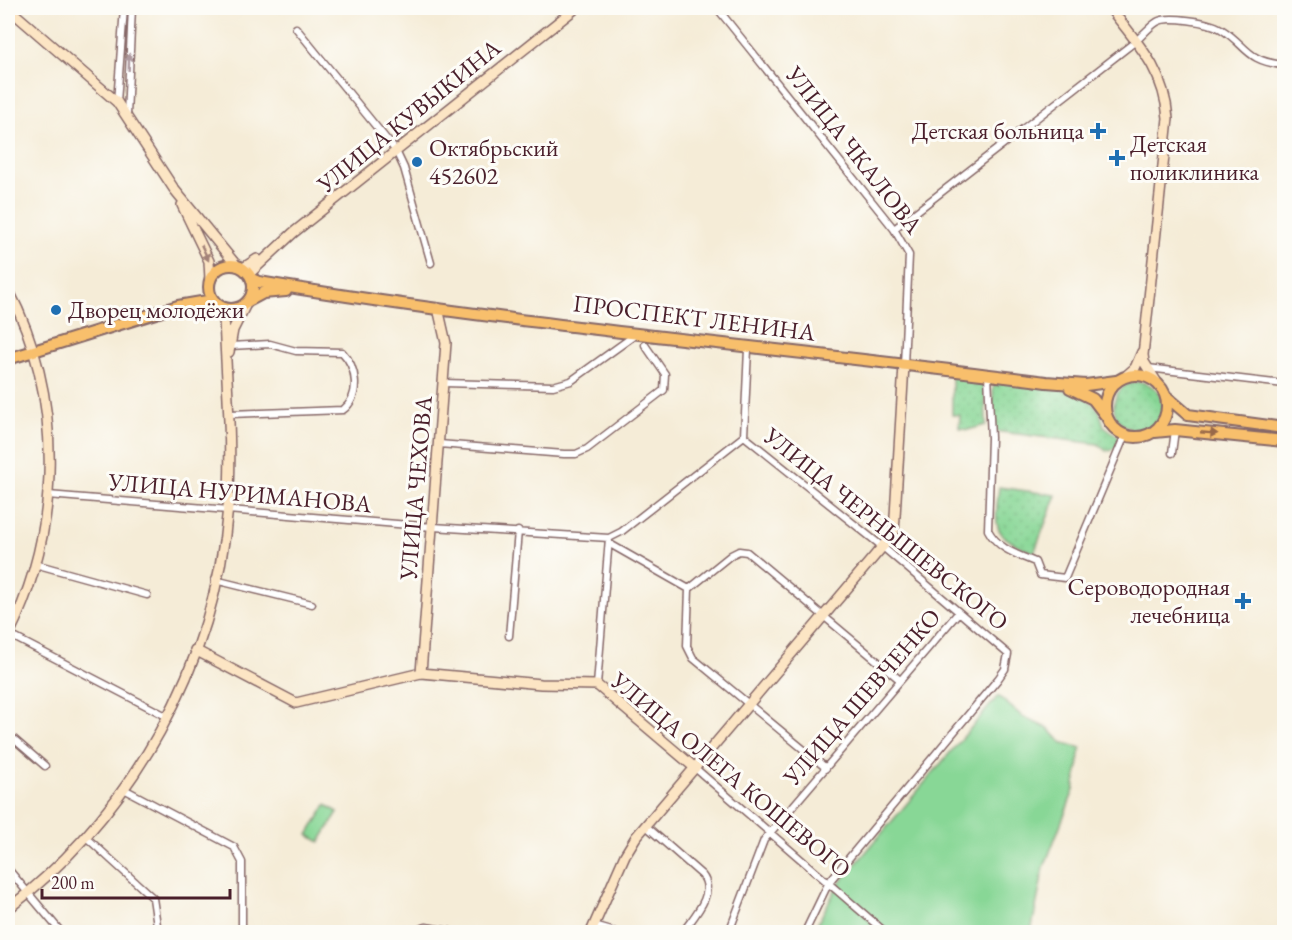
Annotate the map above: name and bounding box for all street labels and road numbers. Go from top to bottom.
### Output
street label: УЛИЦА КУВЫКИНА [310,32,507,200]
street label: УЛИЦА ЧКАЛОВА [779,59,930,240]
street label: ПРОСПЕКТ ЛЕНИНА [571,287,817,348]
street label: УЛИЦА ЧЕХОВА [392,394,439,582]
street label: УЛИЦА ЧЕРНЫШЕВСКОГО [757,420,1015,637]
street label: УЛИЦА НУРИМАНОВА [106,465,373,519]
street label: УЛИЦА ШЕВЧЕНКО [776,602,947,792]
street label: УЛИЦА ОЛЕГА КОШЕВОГО [604,664,858,884]

